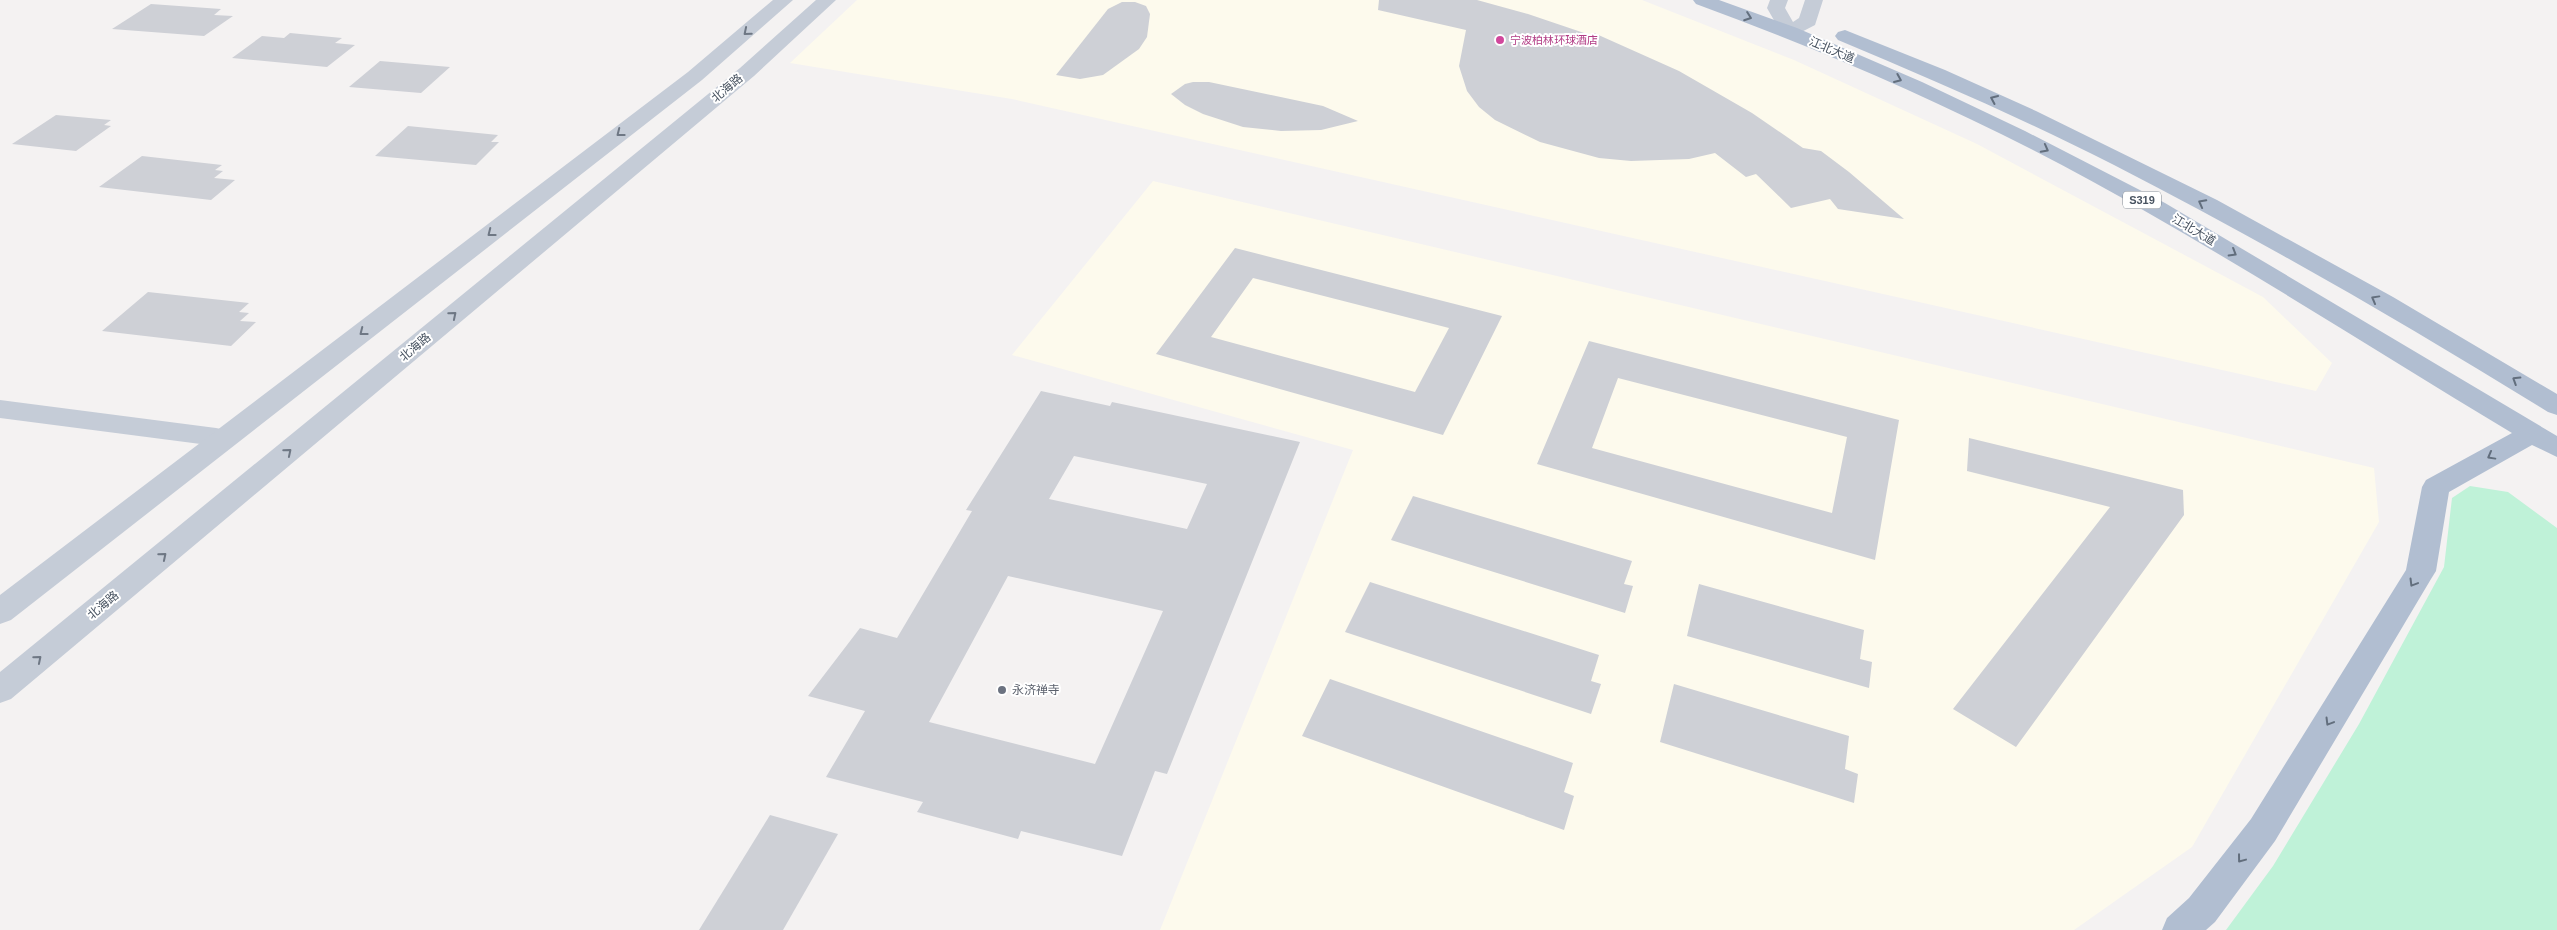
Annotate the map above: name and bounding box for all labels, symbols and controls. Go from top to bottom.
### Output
one-way arrow [1743,11,1752,21]
one-way arrow [743,26,752,35]
marker: 宁波柏林环球酒店 [1494,34,1506,46]
place label: 宁波柏林环球酒店 [1510,34,1598,46]
street label: 江北大道 [1807,34,1857,66]
street label: 北海路 [709,71,745,105]
one-way arrow [1893,72,1902,83]
one-way arrow [1990,95,1999,106]
one-way arrow [617,128,626,136]
one-way arrow [2040,143,2049,153]
road number: S319 [2123,192,2161,208]
one-way arrow [2198,200,2207,210]
street label: 江北大道 [2170,212,2218,248]
one-way arrow [488,227,497,235]
one-way arrow [2227,247,2236,257]
one-way arrow [2371,295,2380,305]
one-way arrow [448,311,457,320]
one-way arrow [359,326,369,335]
street label: 北海路 [397,330,433,364]
one-way arrow [2512,377,2521,387]
one-way arrow [282,449,291,457]
one-way arrow [2487,450,2496,460]
one-way arrow [157,552,166,561]
one-way arrow [2410,578,2420,587]
street label: 北海路 [85,588,121,622]
one-way arrow [32,656,41,665]
place label: 永济禅寺 [1012,683,1060,697]
marker: 永济禅寺 [996,684,1008,696]
one-way arrow [2325,717,2335,726]
one-way arrow [2238,853,2247,863]

